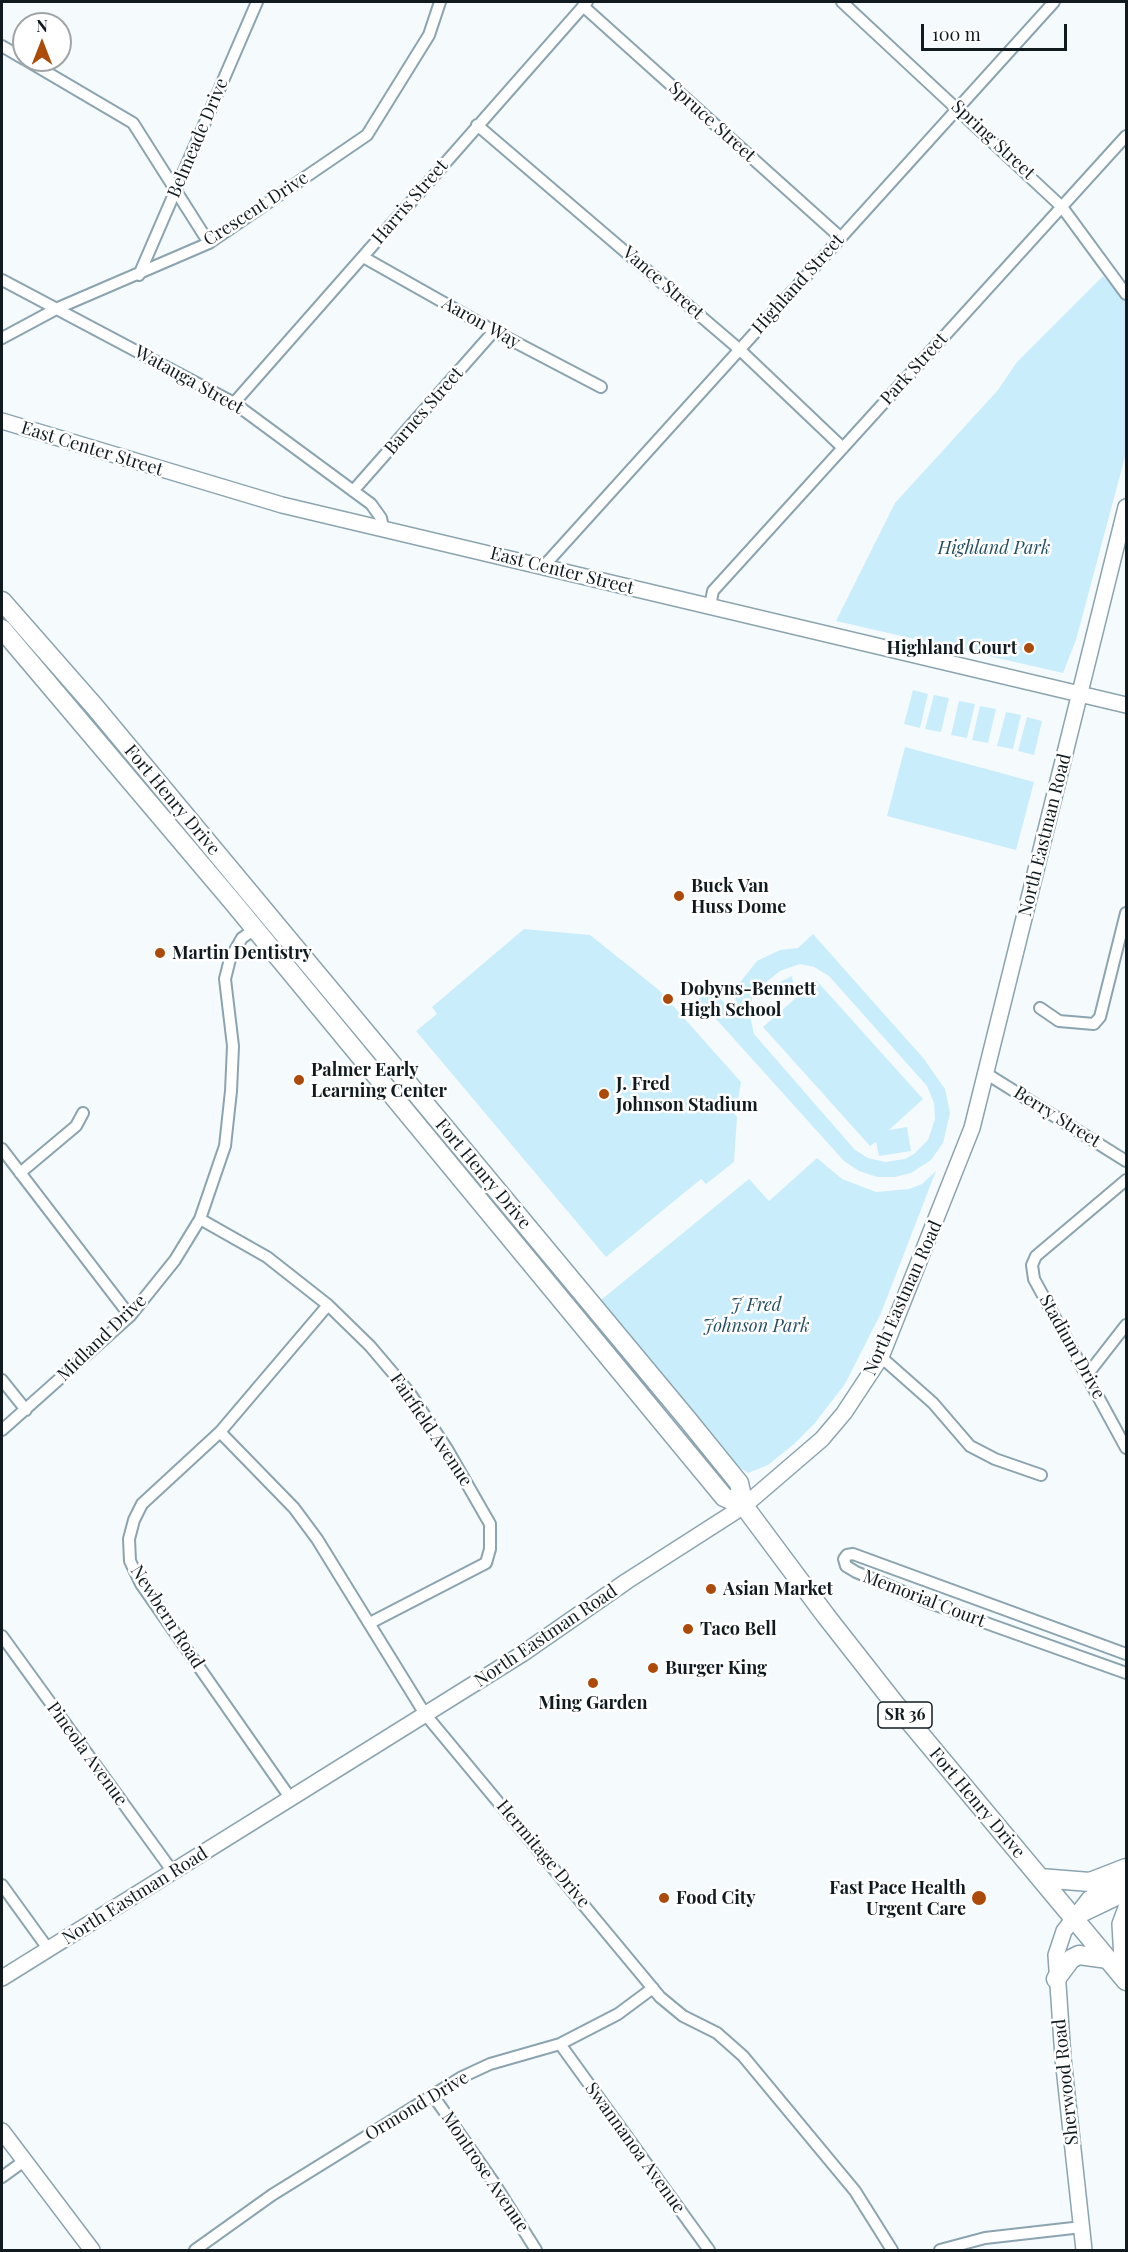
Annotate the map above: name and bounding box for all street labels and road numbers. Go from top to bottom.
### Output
street label: Belmeade Drive [163,75,233,201]
street label: Spruce Street [664,77,760,167]
street label: Spring Street [947,96,1039,184]
street label: Harris Street [368,155,452,249]
street label: Crescent Drive [200,167,312,251]
street label: Highland Street [747,230,849,338]
street label: Vance Street [618,242,708,324]
street label: Aaron Way [438,293,524,353]
street label: Park Street [876,328,952,410]
street label: Watauga Street [131,341,247,419]
street label: Barnes Street [380,363,468,459]
street label: East Center Street [18,417,166,481]
street label: East Center Street [488,543,636,599]
street label: Fort Henry Drive [120,740,224,860]
street label: North Eastman Road [1014,751,1076,919]
street label: Berry Street [1010,1082,1104,1152]
street label: Fort Henry Drive [431,1114,535,1234]
street label: North Eastman Road [859,1217,947,1379]
street label: Midland Drive [53,1290,151,1386]
street label: Stadium Drive [1034,1291,1110,1403]
street label: Fairfield Avenue [385,1369,477,1491]
street label: Newbern Road [126,1561,208,1673]
street label: Memorial Court [860,1566,988,1632]
street label: North Eastman Road [471,1580,621,1692]
street label: Pineola Avenue [42,1698,132,1810]
road number: SR 36 [878,1702,932,1728]
street label: Fort Henry Drive [925,1743,1029,1863]
street label: Hermitage Drive [492,1796,594,1912]
street label: North Eastman Road [58,1843,212,1949]
street label: Sherwood Road [1049,2018,1083,2146]
street label: Ormond Drive [361,2067,473,2145]
street label: Swannanoa Avenue [580,2078,690,2218]
street label: Montrose Avenue [437,2108,533,2236]

